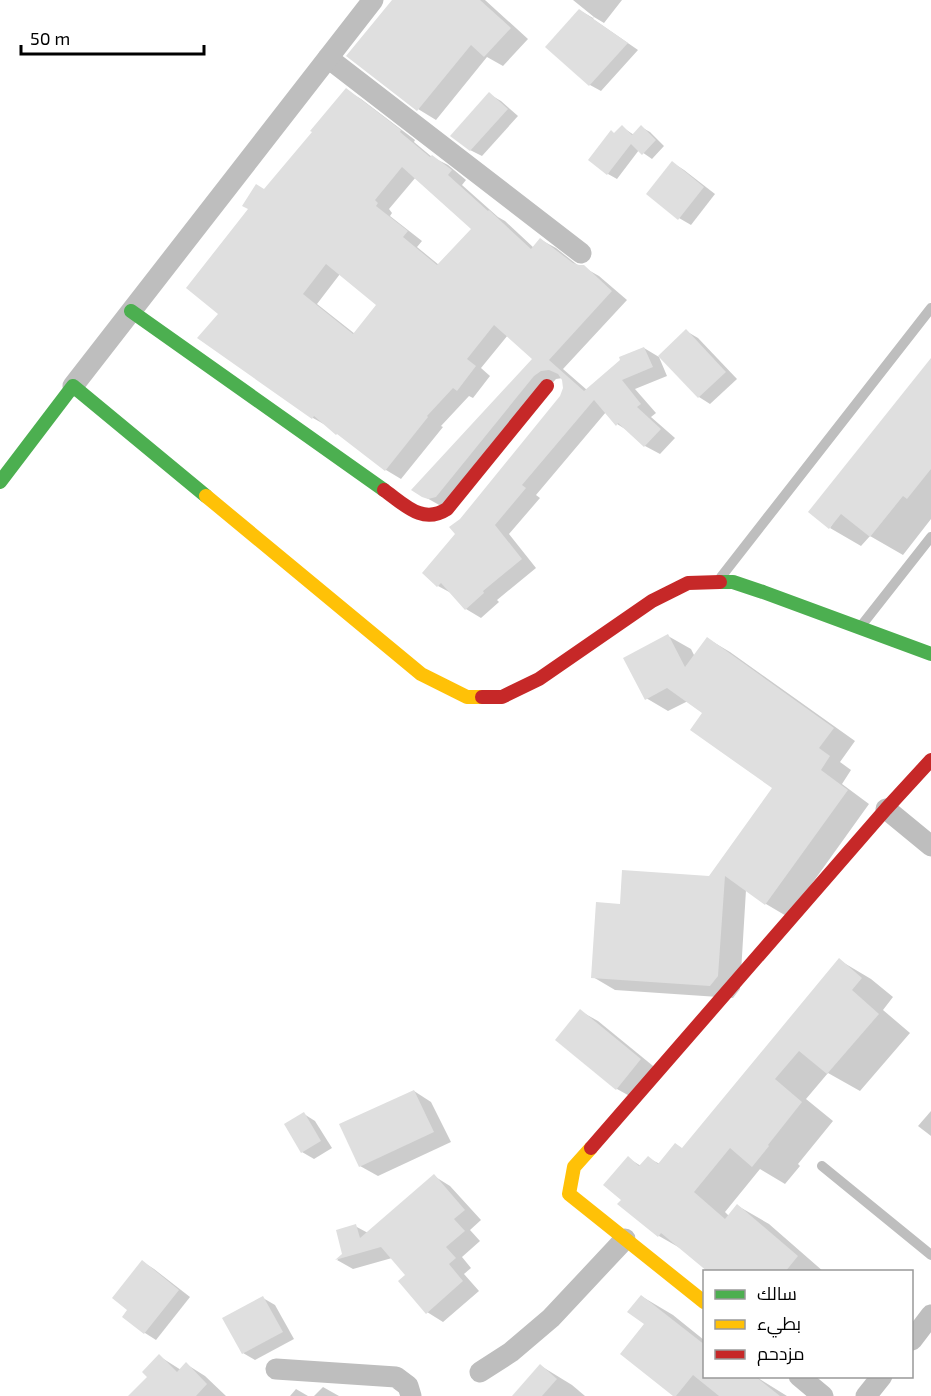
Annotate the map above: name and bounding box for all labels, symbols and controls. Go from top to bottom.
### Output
scale bar [21,18,204,56]
text: 50 m [30,27,70,49]
legend [703,1270,913,1378]
text: سالك [757,1282,797,1304]
text: بطيء [757,1312,801,1338]
text: مزدحم [757,1342,805,1366]

